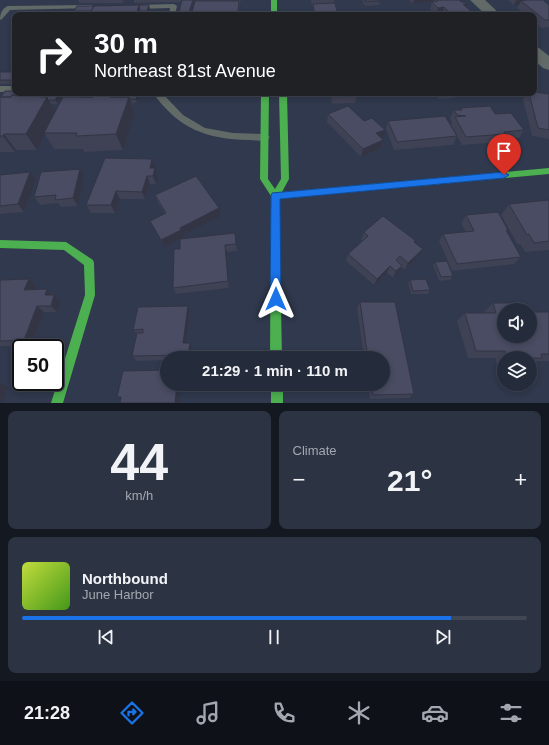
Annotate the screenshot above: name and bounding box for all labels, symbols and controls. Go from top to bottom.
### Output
icon: right [28,28,80,80]
text: 30 m [94,28,158,59]
text: Northeast 81st Avenue [94,61,276,81]
pin [487,134,521,175]
icon: arrive [493,140,515,162]
position arrow [255,278,297,320]
map controls [497,303,537,391]
button: sound [497,303,537,343]
speed limit sign: 50 [12,339,64,391]
button: layers [497,351,537,391]
text: 21:29 · 1 min · 110 m [202,362,348,379]
text: 44 [110,433,168,491]
text: Climate [293,443,337,458]
text: 21° [387,464,432,497]
text: − [293,467,305,492]
text: + [514,467,527,492]
text: km/h [125,488,153,503]
text: Northbound [82,570,168,587]
text: June Harbor [82,587,154,602]
icon: previous [95,626,117,648]
icon: pause [263,626,285,648]
icon: next [432,626,454,648]
icon: directions [118,699,146,727]
icon: music [194,699,222,727]
icon: phone [270,699,298,727]
icon: climate [345,699,373,727]
icon: car [421,699,449,727]
icon: filters [497,699,525,727]
text: 21:28 [24,703,70,723]

